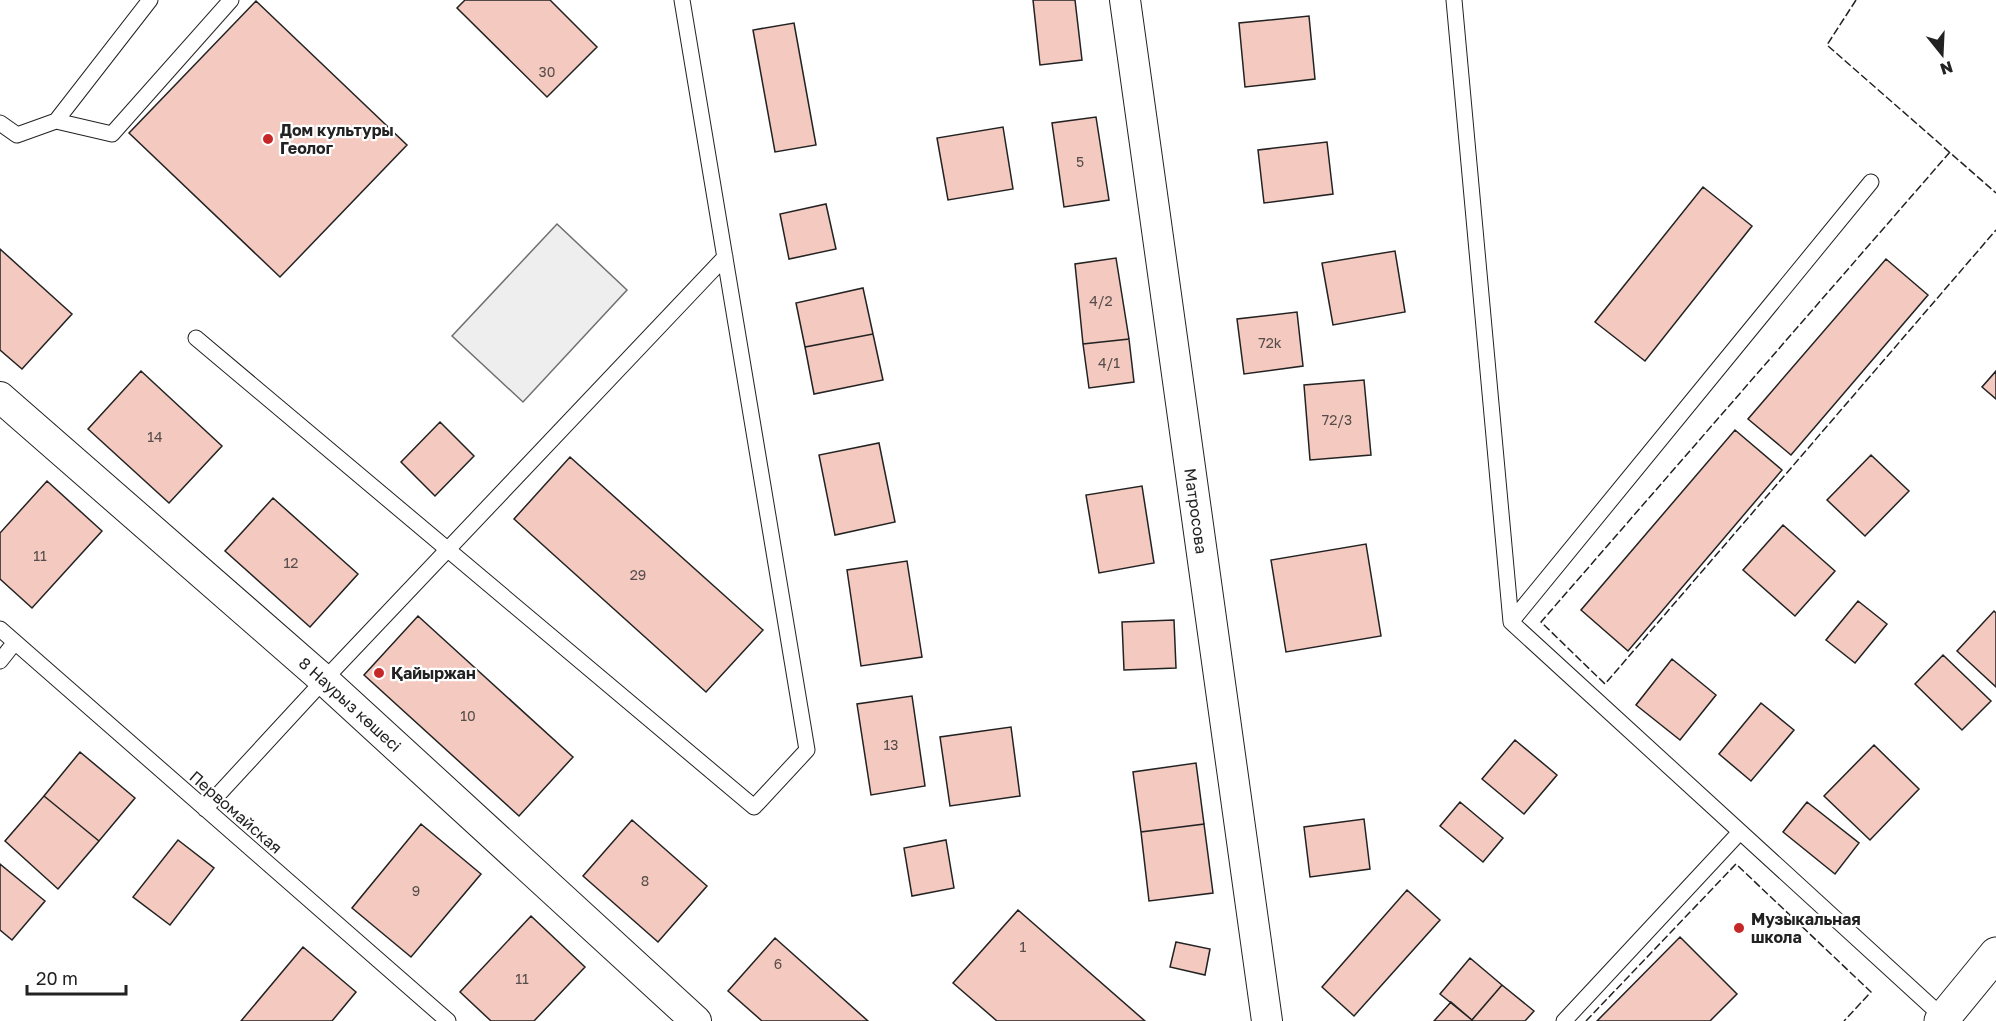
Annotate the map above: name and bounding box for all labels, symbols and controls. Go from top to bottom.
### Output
north arrow [1912,24,1972,84]
text: N [1938,57,1956,80]
house number: 30 [539,63,555,80]
place label: Дом культуры Геолог [280,120,394,158]
marker: Дом культуры Геолог [261,132,275,146]
house number: 5 [1076,153,1084,170]
house number: 4/2 [1089,292,1113,309]
house number: 72k [1258,334,1282,351]
house number: 4/1 [1098,354,1120,371]
house number: 72/3 [1322,411,1352,428]
house number: 14 [147,428,163,445]
street label: Матросова [1180,467,1212,555]
house number: 11 [33,547,47,564]
house number: 12 [284,554,298,571]
house number: 29 [630,566,646,583]
street label: 8 Наурыз көшесі [295,653,406,756]
place label: Қайыржан [391,663,476,683]
marker: Қайыржан [372,666,386,680]
house number: 10 [460,707,476,724]
house number: 13 [884,736,898,753]
street label: Первомайская [186,766,286,858]
house number: 8 [641,872,649,889]
house number: 9 [412,882,420,899]
place label: Музыкальная школа [1751,909,1861,947]
marker: Музыкальная школа [1732,921,1746,935]
house number: 1 [1020,938,1027,955]
house number: 6 [774,955,782,972]
scale bar [27,958,126,996]
text: 20 m [36,967,78,989]
house number: 11 [515,970,529,987]

